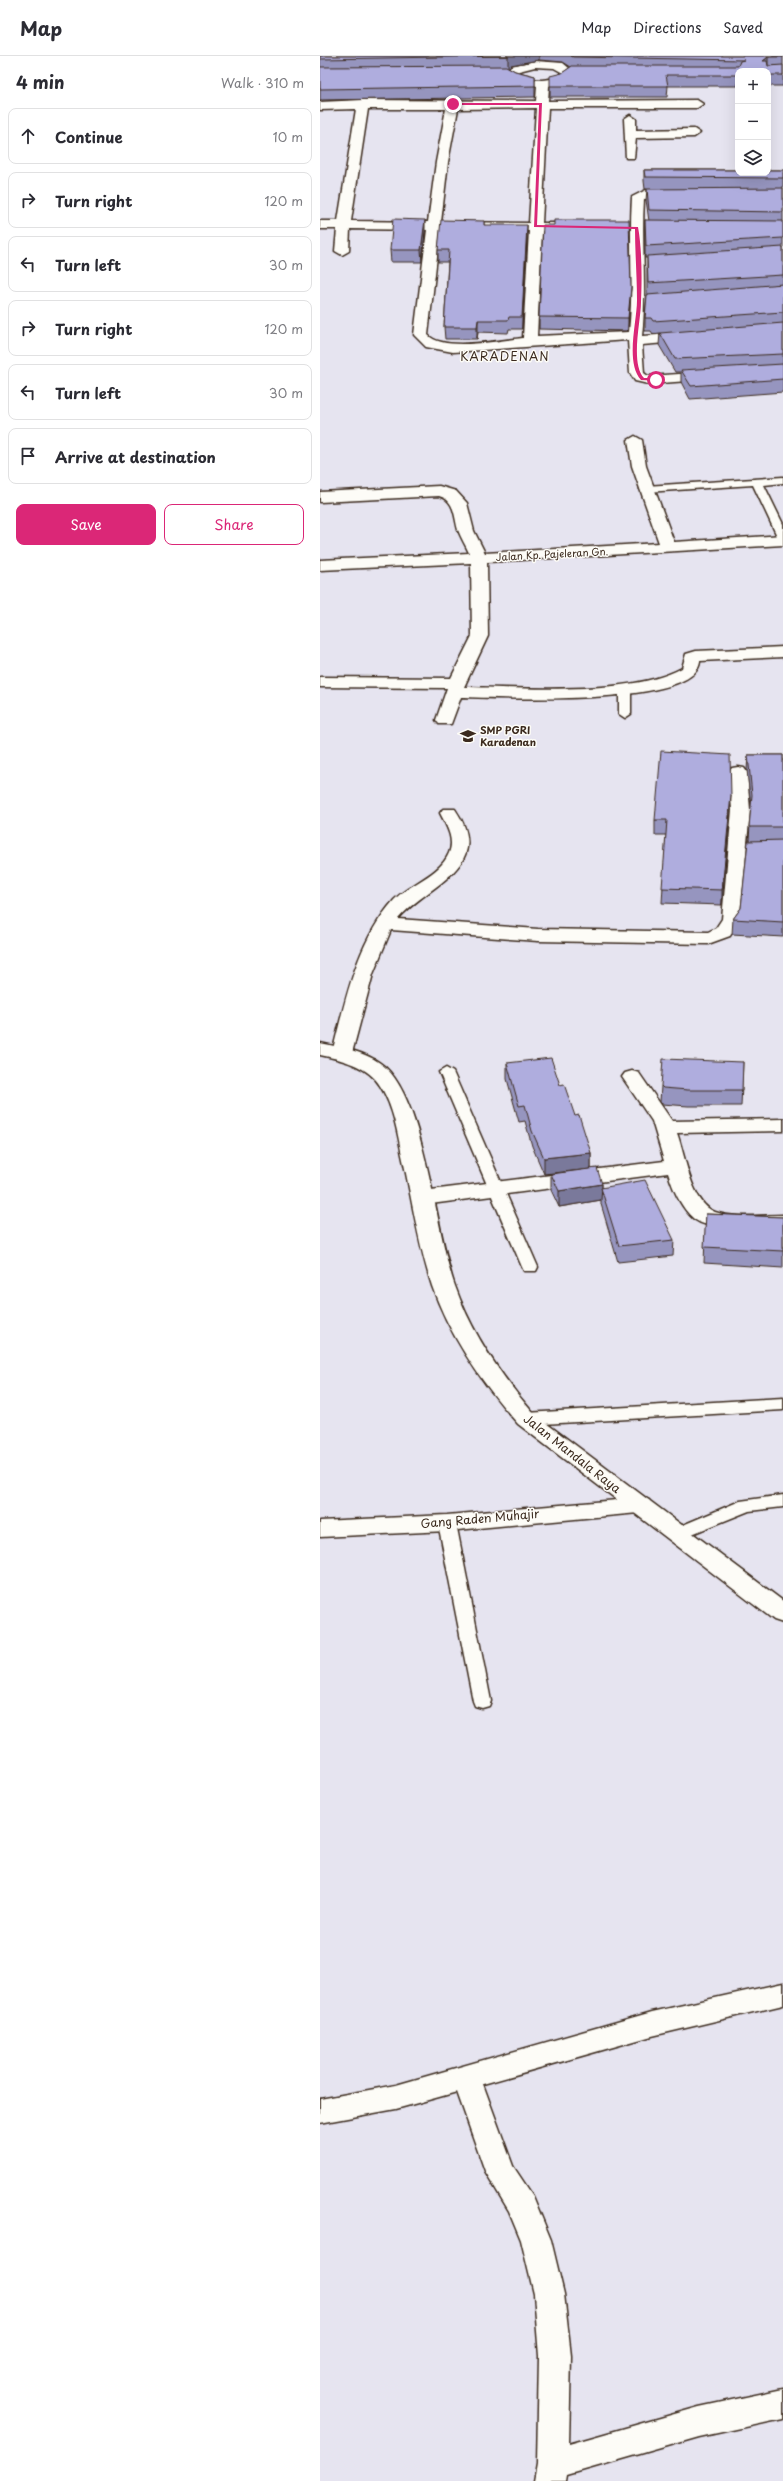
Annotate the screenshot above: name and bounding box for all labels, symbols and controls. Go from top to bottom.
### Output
text: Map [20,14,62,42]
text: Map [581,17,611,38]
text: Directions [633,17,701,38]
text: Saved [723,17,763,38]
map controls [735,68,771,176]
button: + [735,68,771,104]
text: 4 min [16,69,64,95]
text: Walk · 310 m [221,73,304,92]
route end [444,95,462,113]
button: − [735,104,771,140]
icon: ahead [17,125,39,147]
text: Continue [55,125,123,148]
text: 10 m [273,127,303,146]
button: layers [735,140,771,176]
icon: right [17,189,39,211]
text: Turn right [55,189,132,212]
text: 120 m [264,191,303,210]
icon: left [17,253,39,275]
text: Turn left [55,253,121,276]
text: 30 m [269,255,303,274]
icon: right [17,317,39,339]
text: Turn right [55,317,132,340]
text: 120 m [264,319,303,338]
district label: KARADENAN [460,347,550,365]
route start [647,371,665,389]
icon: left [17,381,39,403]
text: Turn left [55,381,121,404]
text: 30 m [269,383,303,402]
icon: arrive [17,445,39,467]
text: Arrive at destination [55,445,216,468]
button: Save [16,504,156,545]
button: Share [164,504,304,545]
street label: Jalan Kp. Pajeleran Gn. [495,543,609,564]
place label: SMP PGRI Karadenan [480,722,536,749]
school or university icon: SMP PGRI Karadenan [459,727,477,745]
street label: Jalan Mandala Raya [520,1409,626,1497]
street label: Gang Raden Muhajir [420,1504,541,1532]

